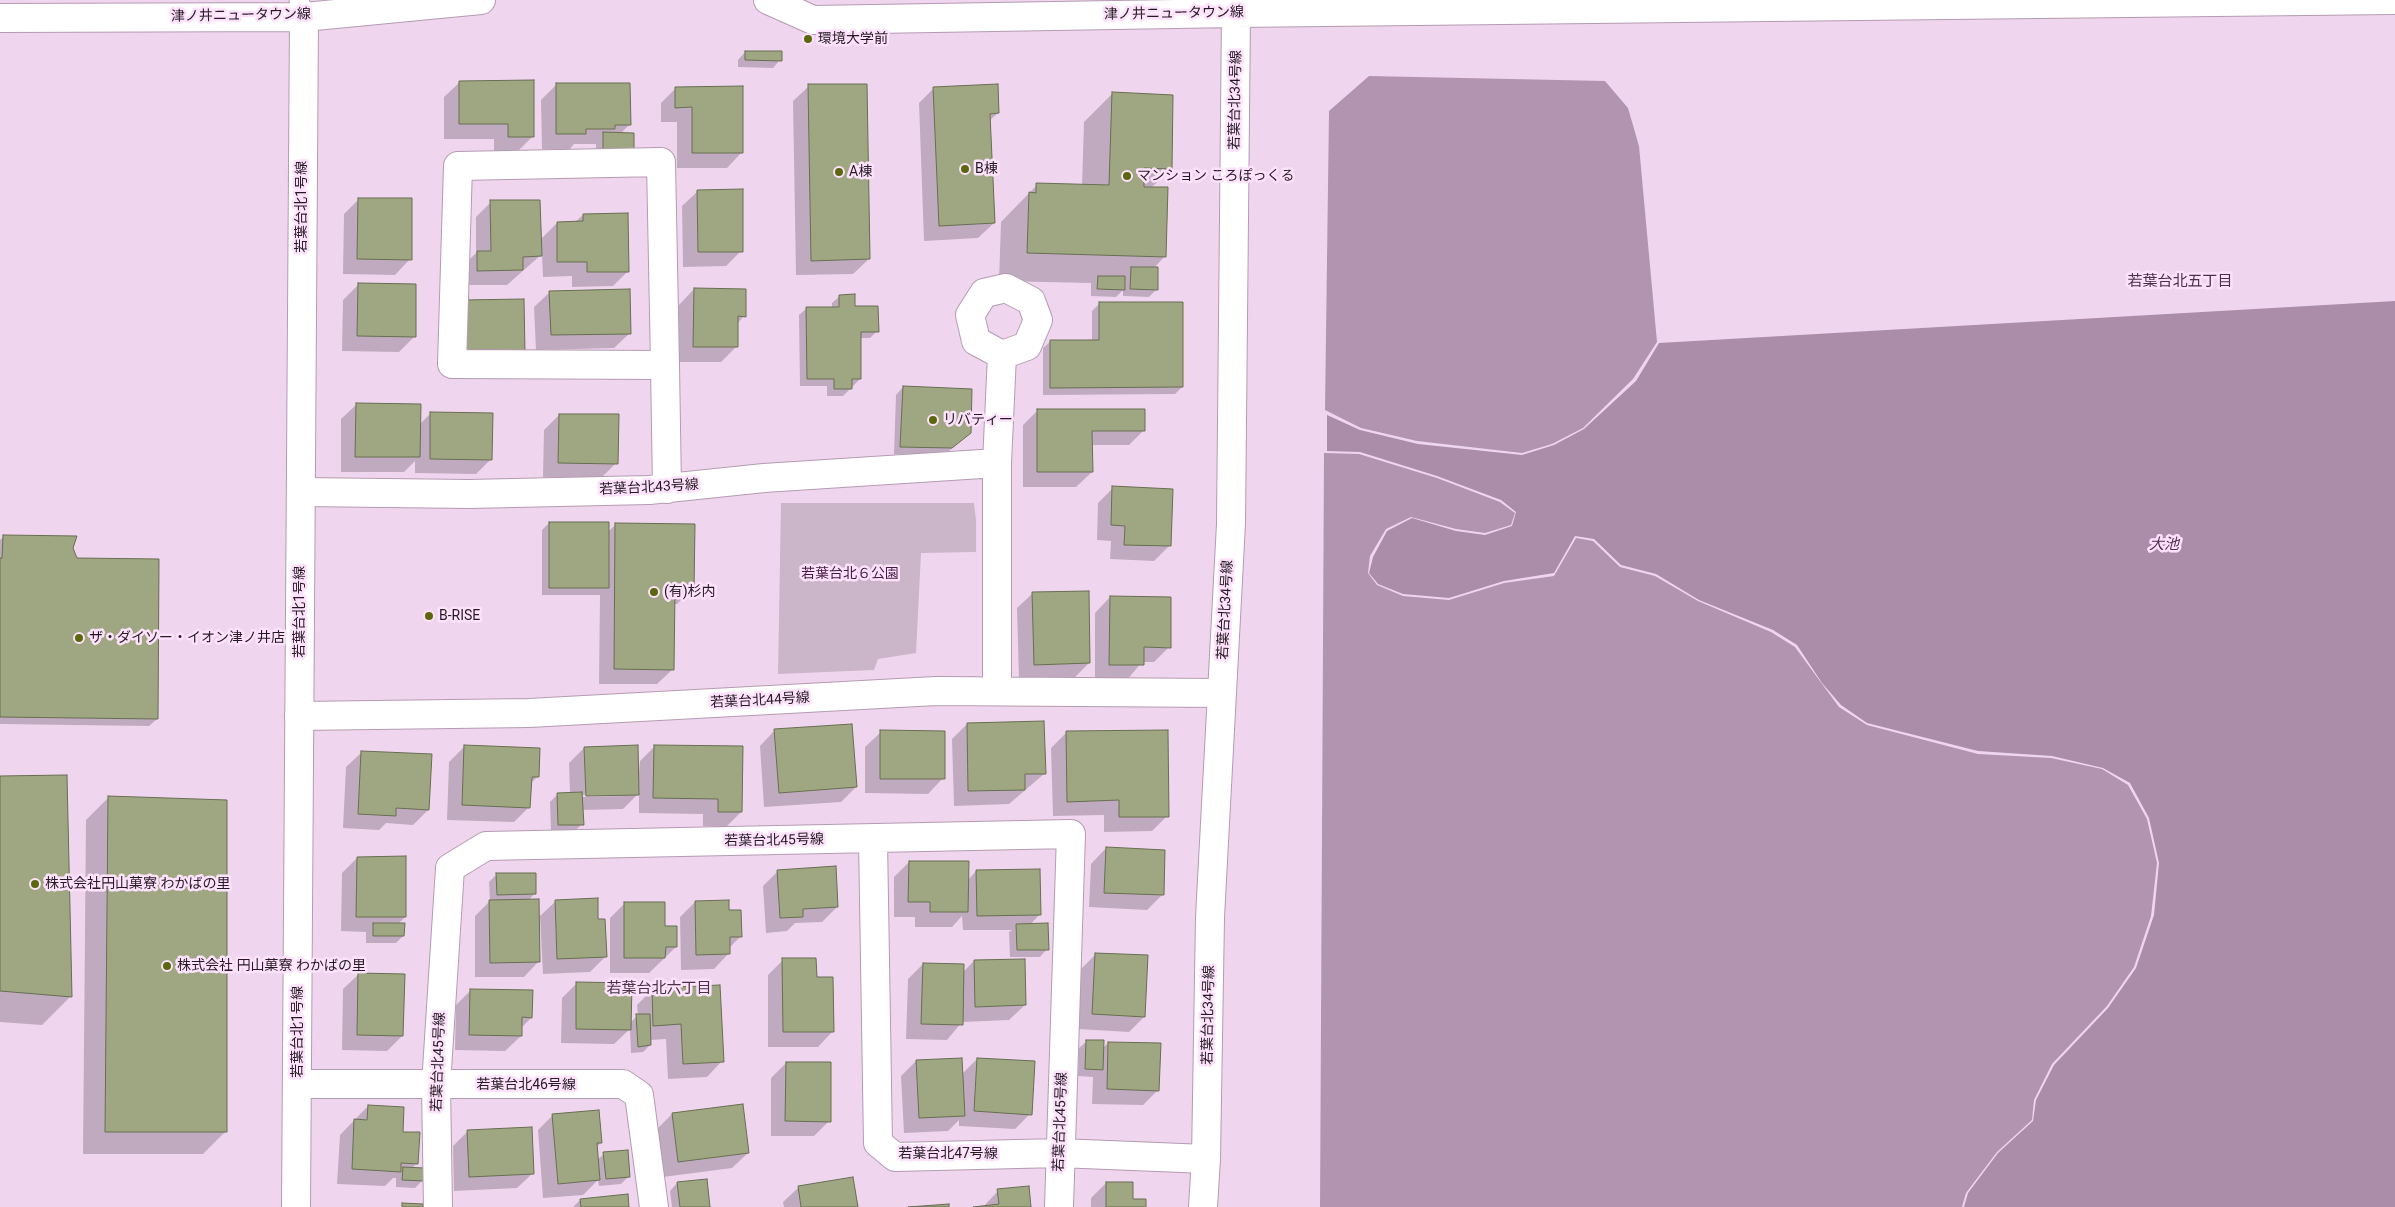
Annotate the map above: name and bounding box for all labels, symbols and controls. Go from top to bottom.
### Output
street label: 津ノ井ニュータウン線 [1104,4,1244,24]
street label: 津ノ井ニュータウン線 [171,6,311,26]
place label: 環境大学前 [818,31,888,47]
marker: 環境大学前 [802,33,814,45]
street label: 若葉台北34号線 [1227,50,1245,150]
street label: 若葉台北1号線 [294,161,310,253]
place label: B棟 [975,161,998,177]
marker: B棟 [959,163,971,175]
place label: A棟 [849,164,872,180]
marker: A棟 [833,166,845,178]
place label: マンション ころぽっくる [1137,168,1294,184]
marker: マンション ころぽっくる [1121,170,1133,182]
district label: 若葉台北五丁目 [2128,273,2232,291]
place label: リバティー [943,412,1013,428]
marker: リバティー [927,414,939,426]
street label: 若葉台北43号線 [599,477,699,499]
water label: 大池 [2149,536,2179,554]
street label: 若葉台北34号線 [1215,560,1237,660]
street label: 若葉台北1号線 [292,566,308,658]
park label: 若葉台北６公園 [801,566,899,582]
place label: (有)杉内 [664,584,716,600]
marker: (有)杉内 [648,586,660,598]
place label: B-RISE [439,608,480,624]
marker: B-RISE [423,610,435,622]
place label: ザ・ダイソー・イオン津ノ井店 [89,630,285,646]
marker: ザ・ダイソー・イオン津ノ井店 [73,632,85,644]
street label: 若葉台北44号線 [710,690,810,712]
street label: 若葉台北45号線 [724,832,824,850]
place label: 株式会社円山菓寮 わかばの里 [45,876,230,892]
marker: 株式会社円山菓寮 わかばの里 [29,878,41,890]
place label: 株式会社 円山菓寮 わかばの里 [177,958,366,974]
marker: 株式会社 円山菓寮 わかばの里 [161,960,173,972]
street label: 若葉台北34号線 [1200,965,1218,1065]
district label: 若葉台北六丁目 [607,980,711,998]
street label: 若葉台北1号線 [290,986,306,1078]
street label: 若葉台北45号線 [429,1012,449,1112]
street label: 若葉台北45号線 [1051,1072,1071,1172]
street label: 若葉台北46号線 [476,1077,576,1093]
street label: 若葉台北47号線 [898,1146,998,1162]

